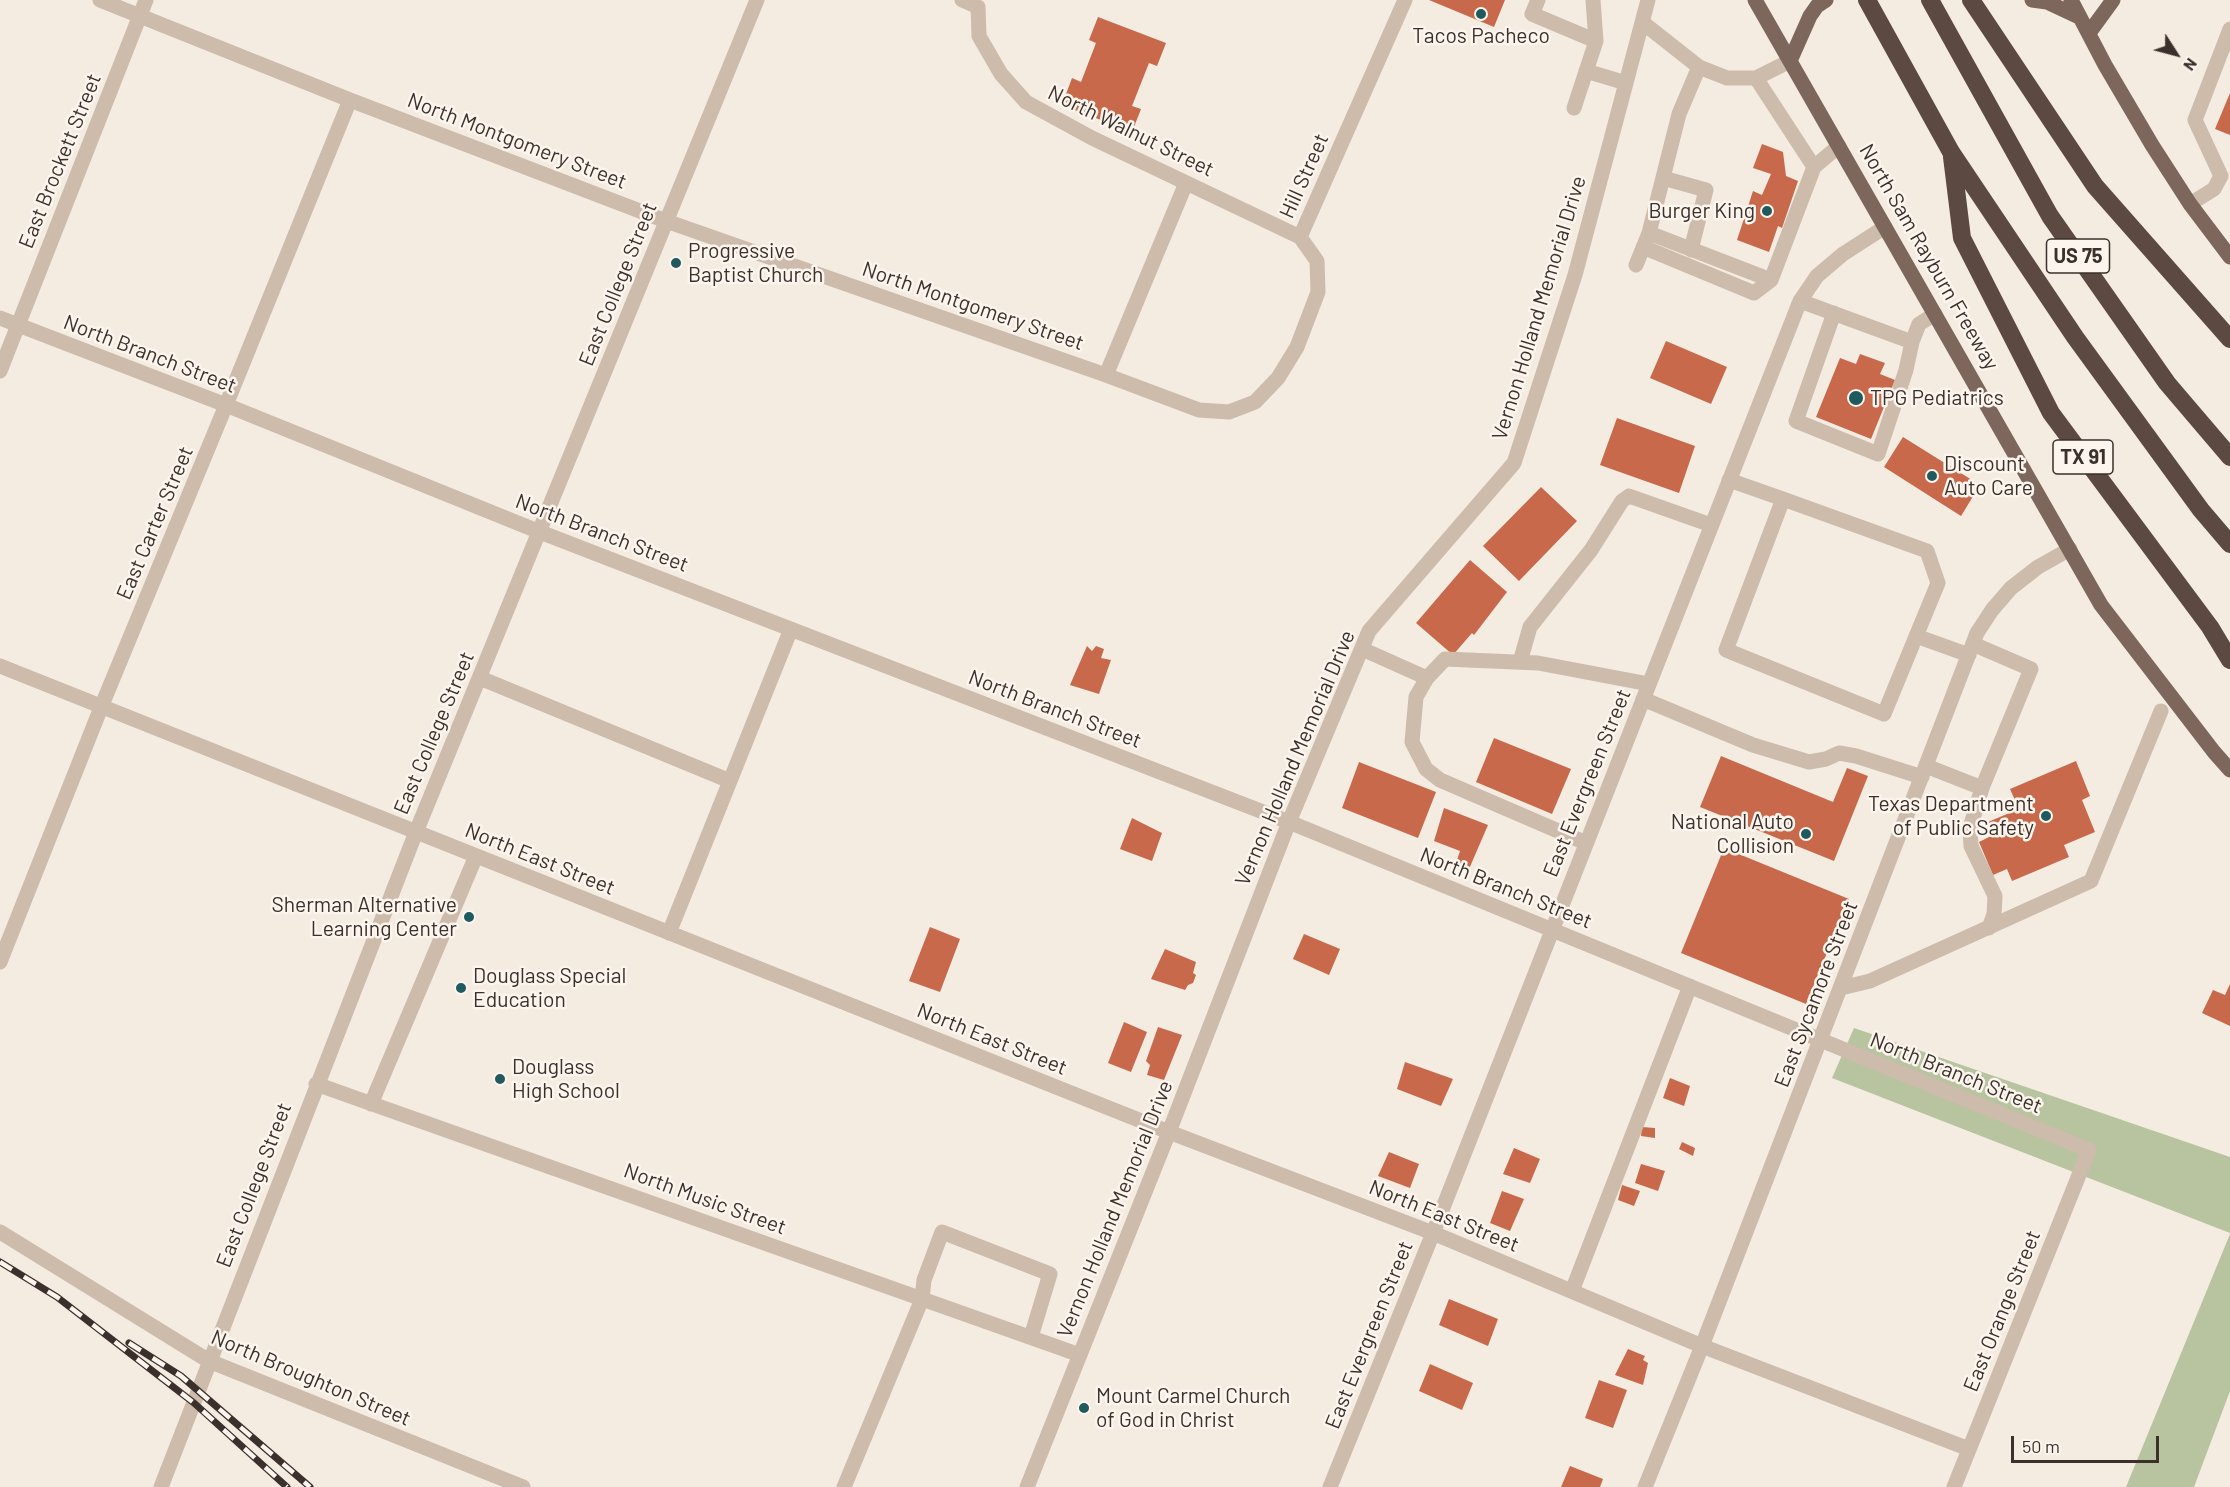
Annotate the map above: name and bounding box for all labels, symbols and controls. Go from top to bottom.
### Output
marker: Tacos Pacheco [1474,7,1488,21]
place label: Tacos Pacheco [1412,23,1550,49]
north arrow [2146,24,2206,84]
text: N [2180,55,2202,75]
street label: East Brockett Street [13,70,107,252]
street label: North Walnut Street [1044,80,1218,182]
street label: North Montgomery Street [404,88,630,194]
street label: Hill Street [1274,130,1334,222]
street label: North Sam Rayburn Freeway [1854,139,2004,375]
street label: Vernon Holland Memorial Drive [1487,173,1591,443]
street label: East College Street [574,198,662,370]
place label: Burger King [1648,198,1755,224]
marker: Burger King [1760,204,1774,218]
place label: Progressive Baptist Church [688,238,823,288]
road number: US 75 [2046,239,2110,273]
marker: Progressive Baptist Church [669,256,683,270]
street label: North Montgomery Street [859,256,1087,356]
street label: North Branch Street [60,309,240,399]
place label: TPG Pediatrics [1870,385,2004,411]
marker: TPG Pediatrics [1847,389,1865,407]
road number: TX 91 [2053,440,2113,474]
street label: East Carter Street [111,442,199,604]
place label: Discount Auto Care [1944,451,2033,501]
marker: Discount Auto Care [1925,469,1939,483]
street label: North Branch Street [512,488,692,578]
street label: Vernon Holland Memorial Drive [1230,626,1360,890]
street label: East College Street [388,648,480,818]
street label: North Branch Street [965,664,1145,754]
street label: East Evergreen Street [1538,685,1636,881]
place label: Texas Department of Public Safety [1868,791,2034,841]
place label: National Auto Collision [1671,809,1794,859]
marker: Texas Department of Public Safety [2039,809,2053,823]
street label: North East Street [461,817,619,901]
marker: National Auto Collision [1799,827,1813,841]
street label: North Branch Street [1416,842,1596,934]
place label: Sherman Alternative Learning Center [272,892,457,942]
street label: East Sycamore Street [1769,897,1863,1091]
marker: Sherman Alternative Learning Center [462,910,476,924]
place label: Douglass Special Education [473,963,626,1013]
marker: Douglass Special Education [454,981,468,995]
street label: North East Street [913,997,1071,1081]
street label: North Branch Street [1866,1027,2046,1119]
place label: Douglass High School [512,1054,620,1104]
marker: Douglass High School [493,1072,507,1086]
street label: Vernon Holland Memorial Drive [1052,1077,1178,1341]
street label: East College Street [211,1099,297,1271]
street label: North Music Street [620,1158,790,1240]
street label: North East Street [1365,1174,1523,1258]
street label: East Orange Street [1958,1227,2046,1395]
street label: East Evergreen Street [1320,1237,1418,1433]
street label: North Broughton Street [207,1325,415,1431]
place label: Mount Carmel Church of God in Christ [1096,1383,1290,1433]
marker: Mount Carmel Church of God in Christ [1077,1401,1091,1415]
scale bar [2014,1424,2162,1462]
text: 50 m [2022,1435,2060,1457]

